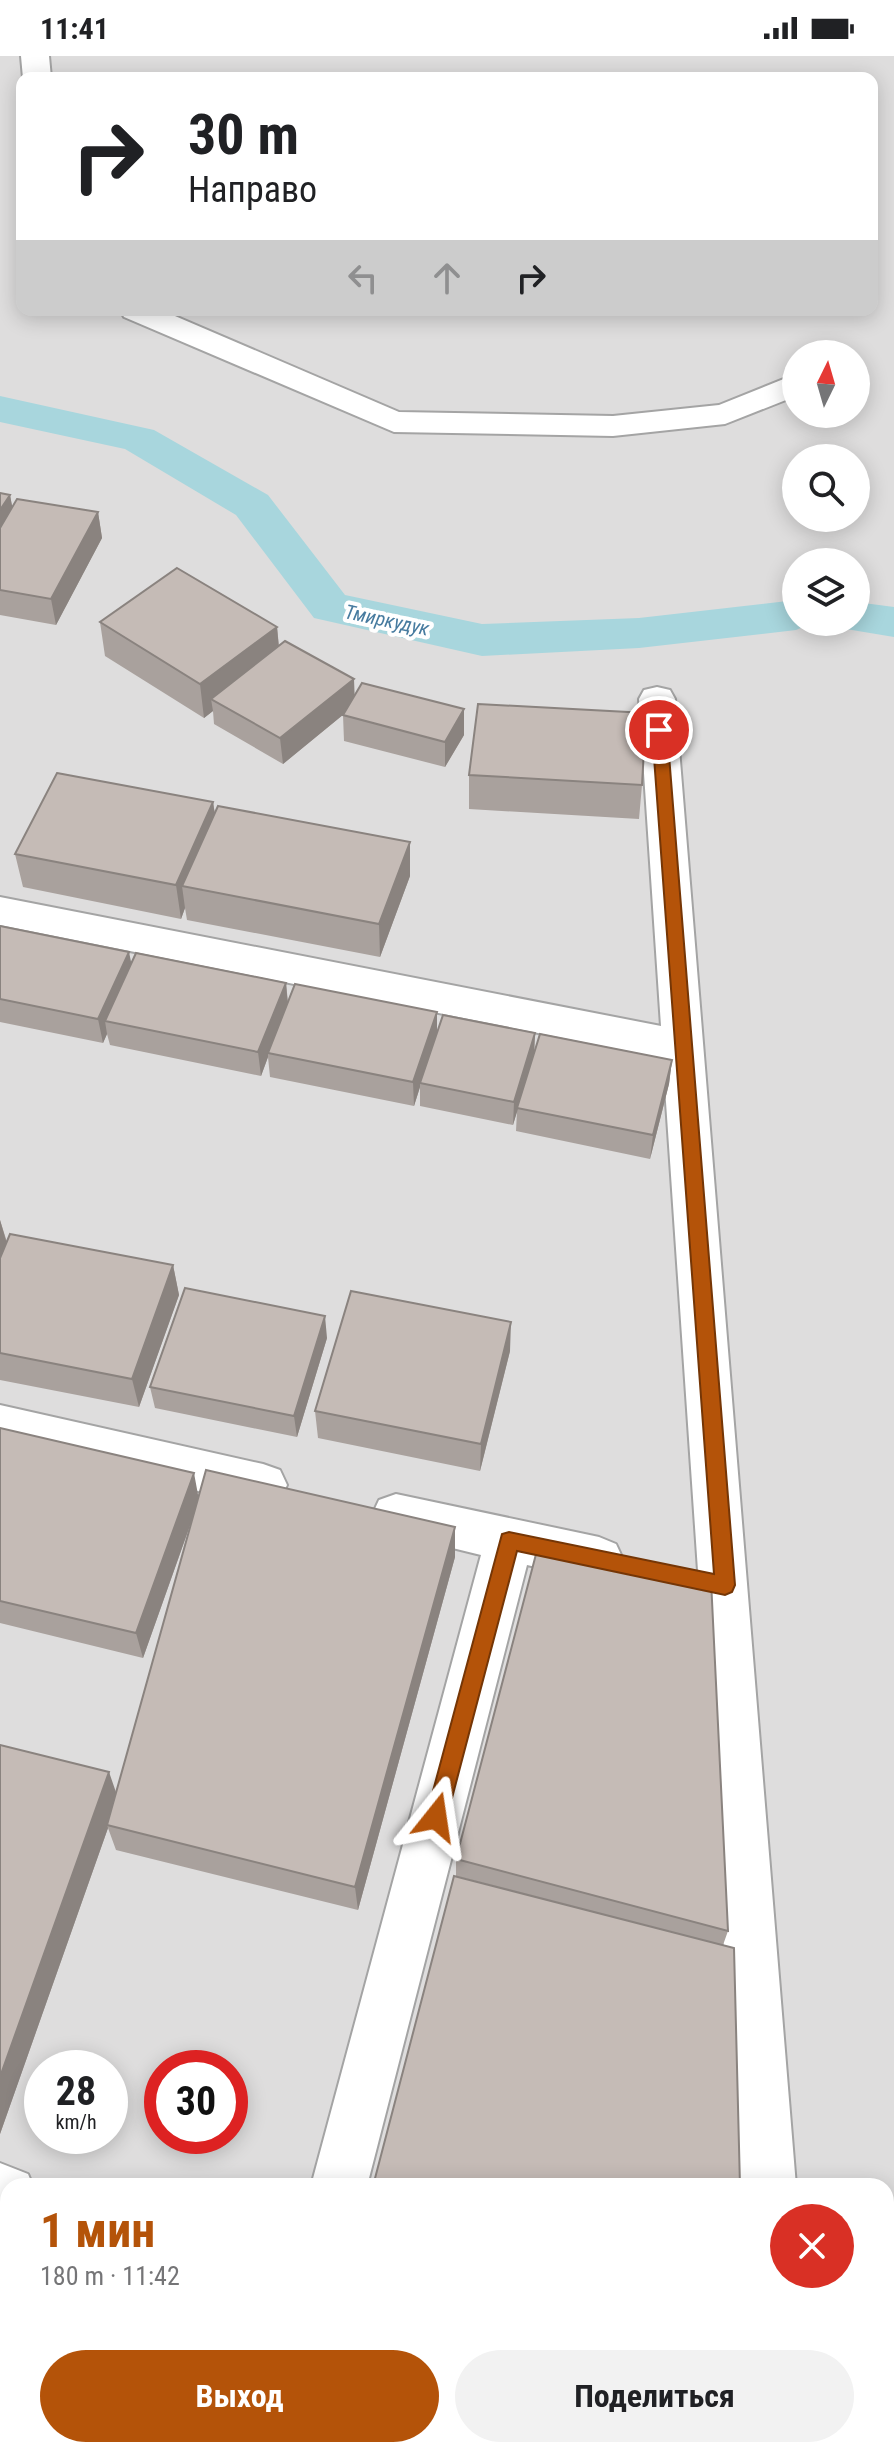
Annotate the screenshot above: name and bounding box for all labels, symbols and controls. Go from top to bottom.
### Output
text: 11:41 [40,11,109,46]
text: 30 m [188,102,299,168]
icon: right [56,104,160,208]
text: Направо [188,169,317,211]
icon: left [341,256,385,300]
icon: ahead [425,256,469,300]
icon: right [509,256,553,300]
north arrow [782,340,870,428]
map controls [782,340,870,636]
button: search [782,444,870,532]
button: layers [782,548,870,636]
water label: Тмиркудук [343,599,432,641]
pin [625,696,693,764]
icon: arrive [637,708,681,752]
position arrow [394,1775,478,1859]
speed limit sign: 30 [144,2050,248,2154]
text: 28 [56,2068,96,2115]
text: km/h [55,2110,97,2134]
text: 1 мин [40,2202,155,2259]
button: close [770,2204,854,2288]
text: 180 m · 11:42 [40,2261,180,2291]
button: Выход [40,2350,439,2442]
button: Поделиться [455,2350,854,2442]

